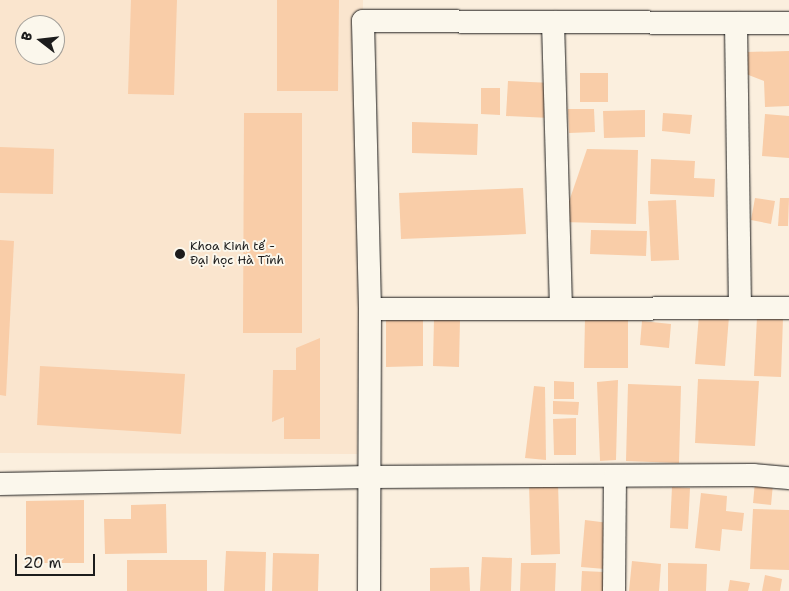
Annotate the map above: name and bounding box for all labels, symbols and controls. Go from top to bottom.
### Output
north arrow [15,15,65,65]
text: B [17,29,36,43]
place label: Khoa Kinh tế - Đại học Hà Tĩnh [190,240,284,268]
marker: Khoa Kinh tế - Đại học Hà Tĩnh [174,248,186,260]
scale bar [18,544,98,576]
text: 20 m [23,553,62,573]

